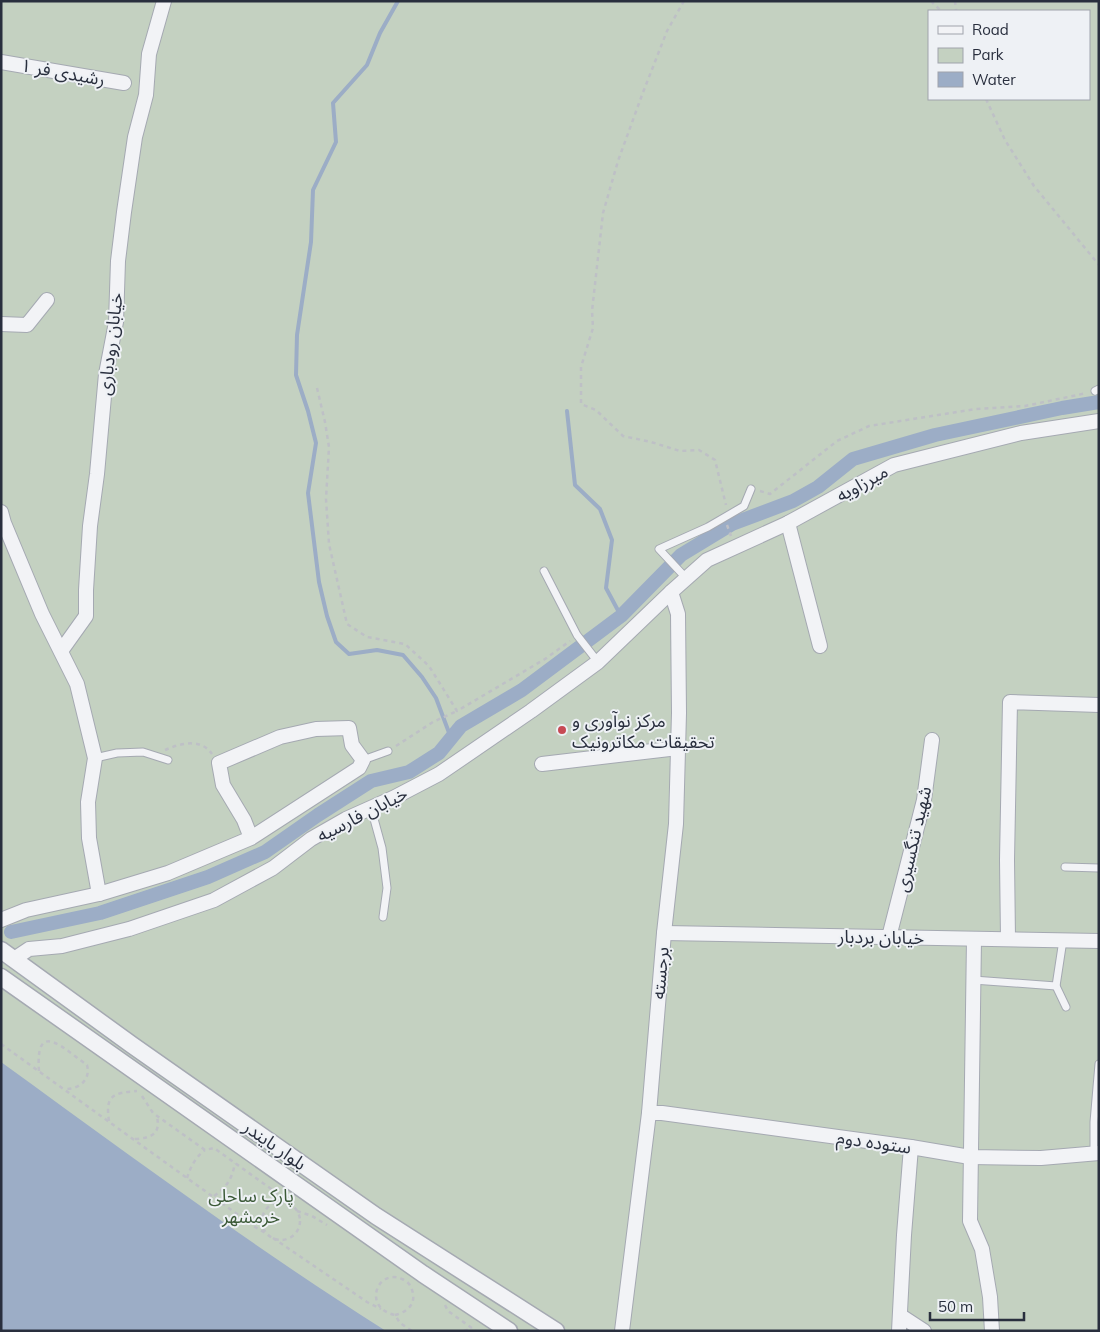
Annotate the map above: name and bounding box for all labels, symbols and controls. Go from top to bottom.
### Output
legend [928,10,1090,100]
text: Road [972,20,1009,39]
text: Park [972,45,1004,64]
street label: رشیدی فر ۱ [19,53,107,91]
text: Water [972,70,1016,89]
street label: خیابان رودباری [92,291,128,397]
street label: میرزاویه [832,459,892,507]
place label: مرکز نوآوری و تحقیقات مکاترونیک [572,709,715,753]
marker: مرکز نوآوری و تحقیقات مکاترونیک [556,724,568,736]
street label: خیابان فارسیه [313,781,411,847]
street label: شهید تنگسیری [890,784,936,894]
street label: خیابان بردبار [837,925,924,949]
street label: برجسته [646,946,674,1000]
street label: بلوار بایندر [238,1114,311,1175]
street label: ستوده دوم [835,1125,913,1162]
park label: پارک ساحلی خرمشهر [208,1184,294,1228]
scale bar [930,1290,1024,1322]
text: 50 m [938,1297,973,1316]

